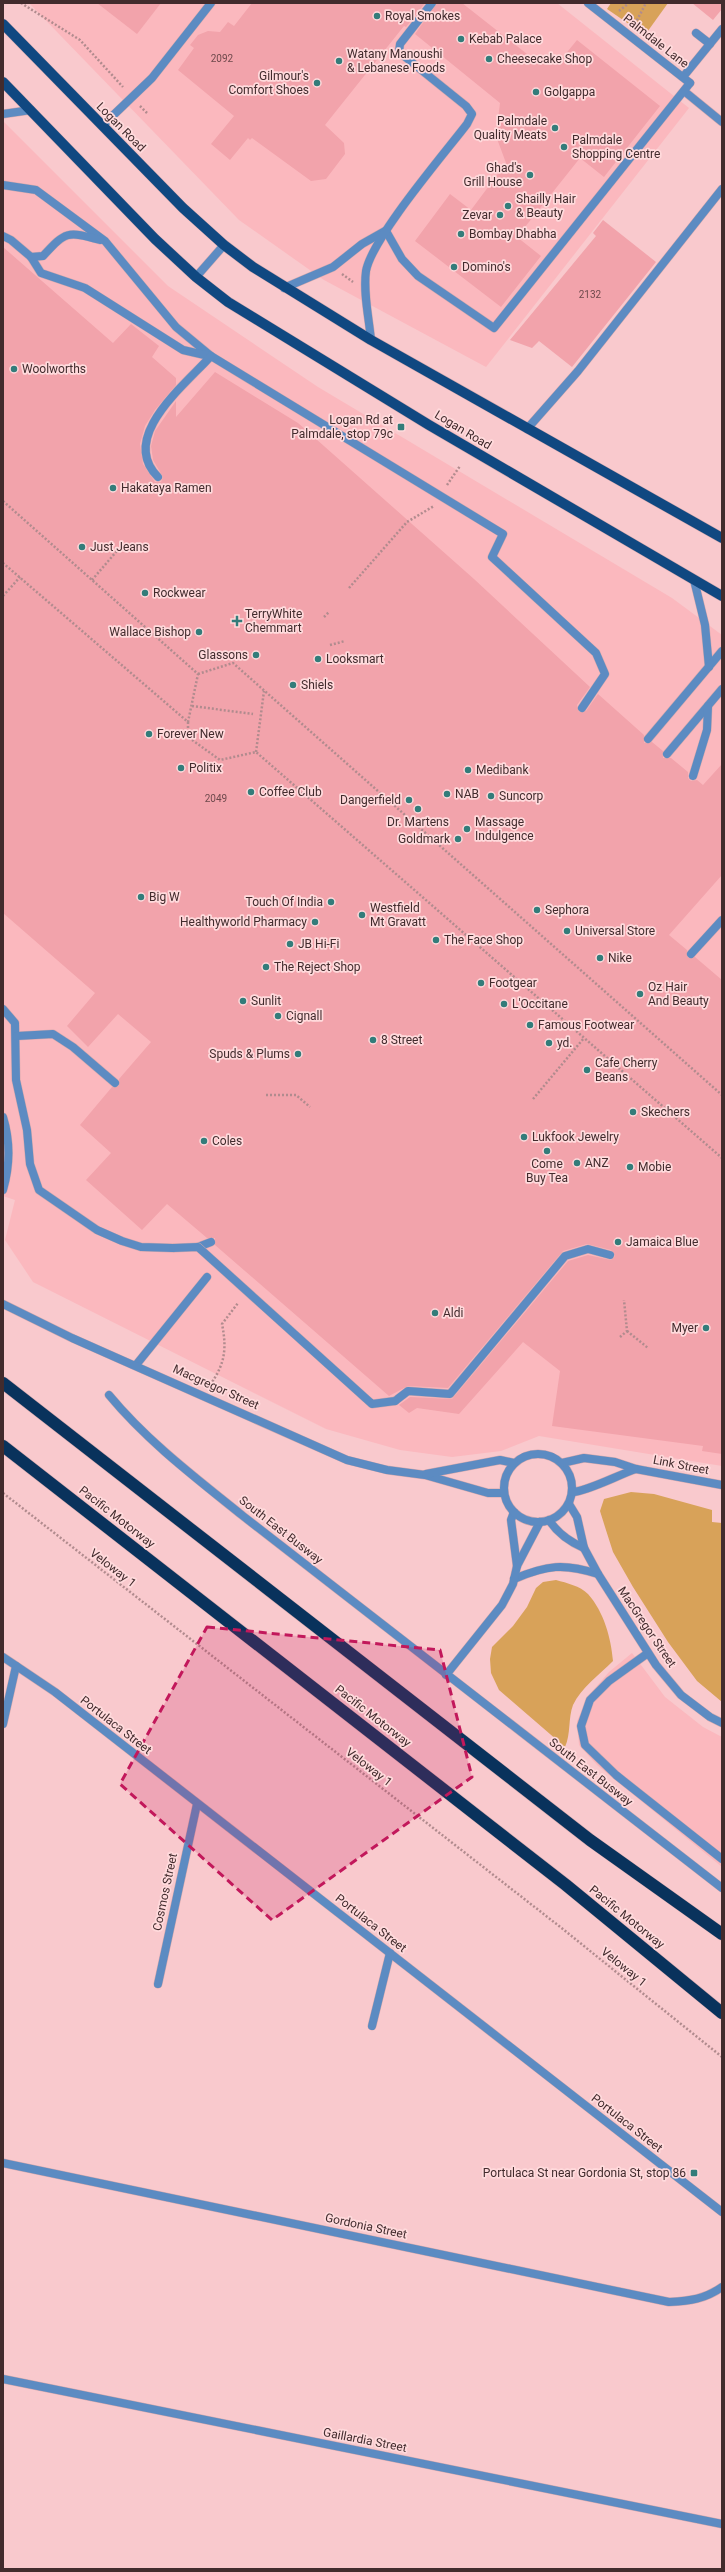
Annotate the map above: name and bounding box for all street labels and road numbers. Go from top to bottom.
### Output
street label: Palmdale Lane [621,11,691,71]
street label: Logan Road [94,100,148,154]
street label: Logan Road [432,408,494,452]
street label: Macgregor Street [171,1362,261,1412]
street label: Link Street [652,1453,710,1477]
street label: Pacific Motorway [76,1483,158,1551]
street label: South East Busway [237,1493,326,1567]
street label: Veloway 1 [87,1546,139,1590]
street label: MacGregor Street [615,1584,679,1670]
street label: Pacific Motorway [332,1682,414,1750]
street label: Portulaca Street [78,1693,154,1757]
street label: South East Busway [547,1735,636,1809]
street label: Veloway 1 [343,1745,395,1789]
street label: Cosmos Street [150,1852,180,1932]
street label: Pacific Motorway [587,1882,668,1952]
street label: Portulaca Street [333,1891,409,1955]
street label: Veloway 1 [598,1944,650,1990]
street label: Portulaca Street [589,2091,665,2155]
street label: Gordonia Street [324,2210,408,2242]
street label: Gaillardia Street [322,2425,408,2455]

